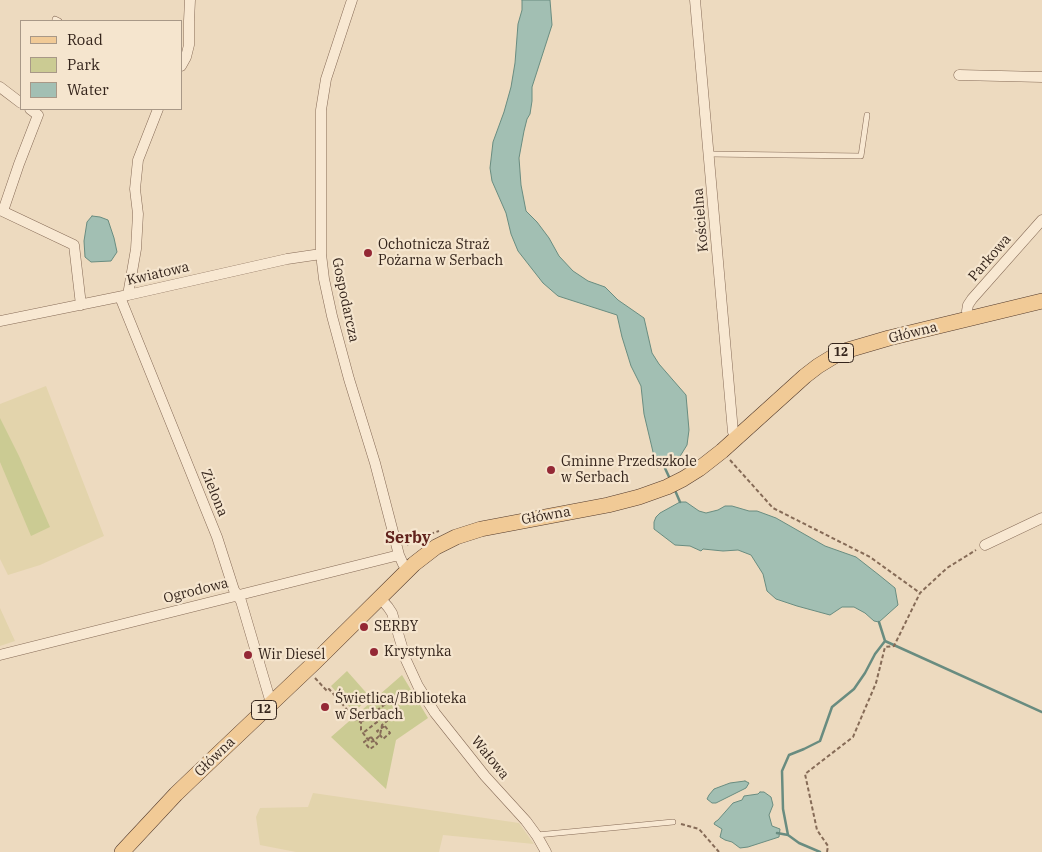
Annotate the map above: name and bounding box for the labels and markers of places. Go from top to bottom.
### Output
place label: Ochotnicza Straż Pożarna w Serbach [378,237,503,270]
marker: Ochotnicza Straż Pożarna w Serbach [362,247,374,259]
place label: Gminne Przedszkole w Serbach [561,454,697,487]
marker: Gminne Przedszkole w Serbach [545,464,557,476]
place label: SERBY [374,619,418,635]
marker: SERBY [358,621,370,633]
place label: Krystynka [384,644,452,660]
marker: Krystynka [368,646,380,658]
place label: Wir Diesel [258,647,326,663]
marker: Wir Diesel [242,649,254,661]
place label: Świetlica/Biblioteka w Serbach [335,691,467,724]
marker: Świetlica/Biblioteka w Serbach [319,701,331,713]

